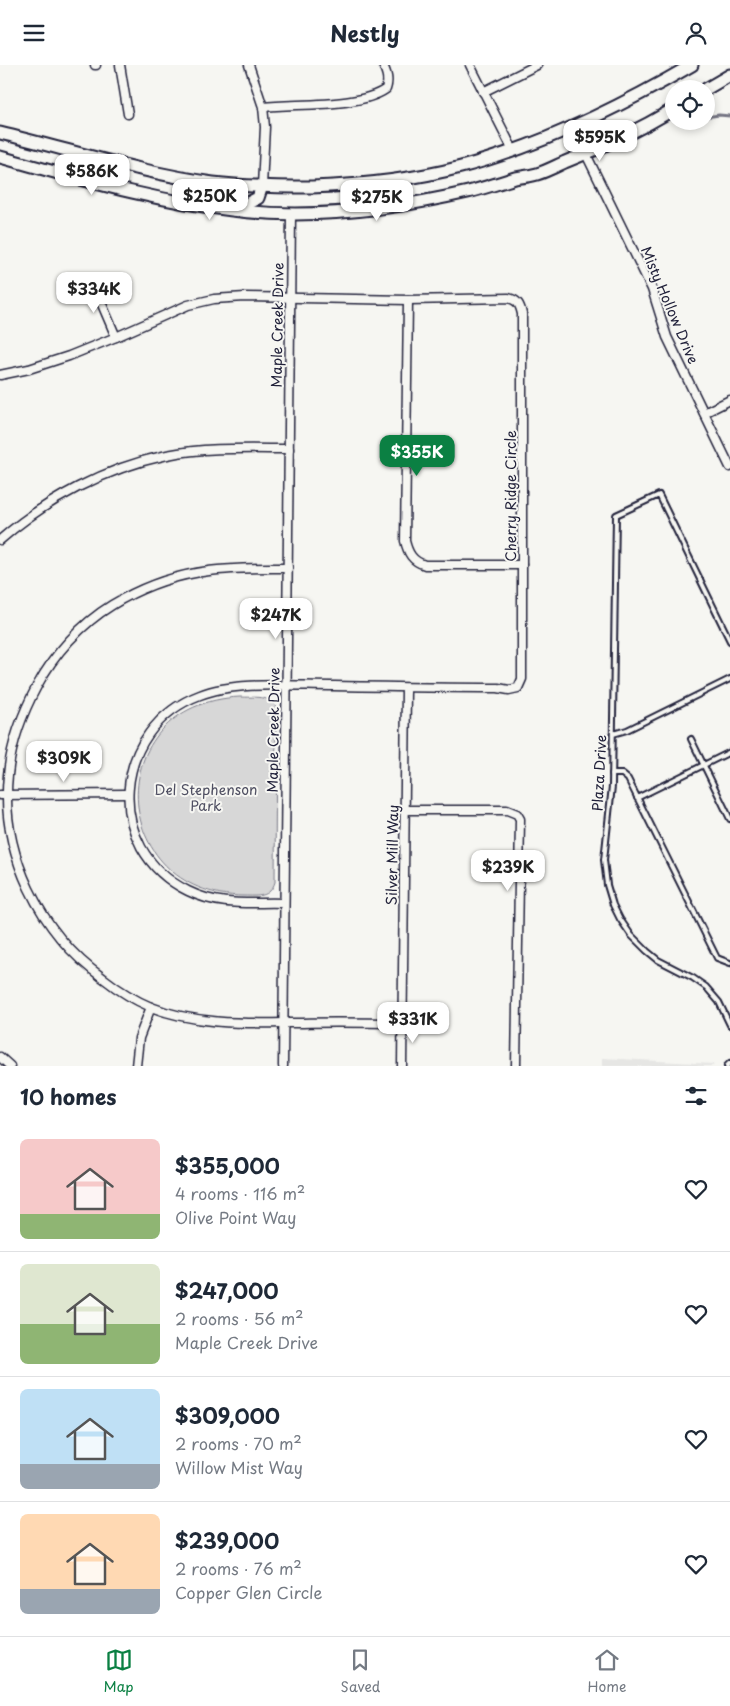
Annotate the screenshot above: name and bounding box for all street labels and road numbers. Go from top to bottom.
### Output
street label: Misty Hollow Drive [636,243,704,367]
street label: Maple Creek Drive [265,262,289,388]
street label: Cherry Ridge Circle [500,430,521,562]
street label: Maple Creek Drive [261,667,285,793]
street label: Plaza Drive [587,734,611,812]
street label: Silver Mill Way [381,804,403,906]

